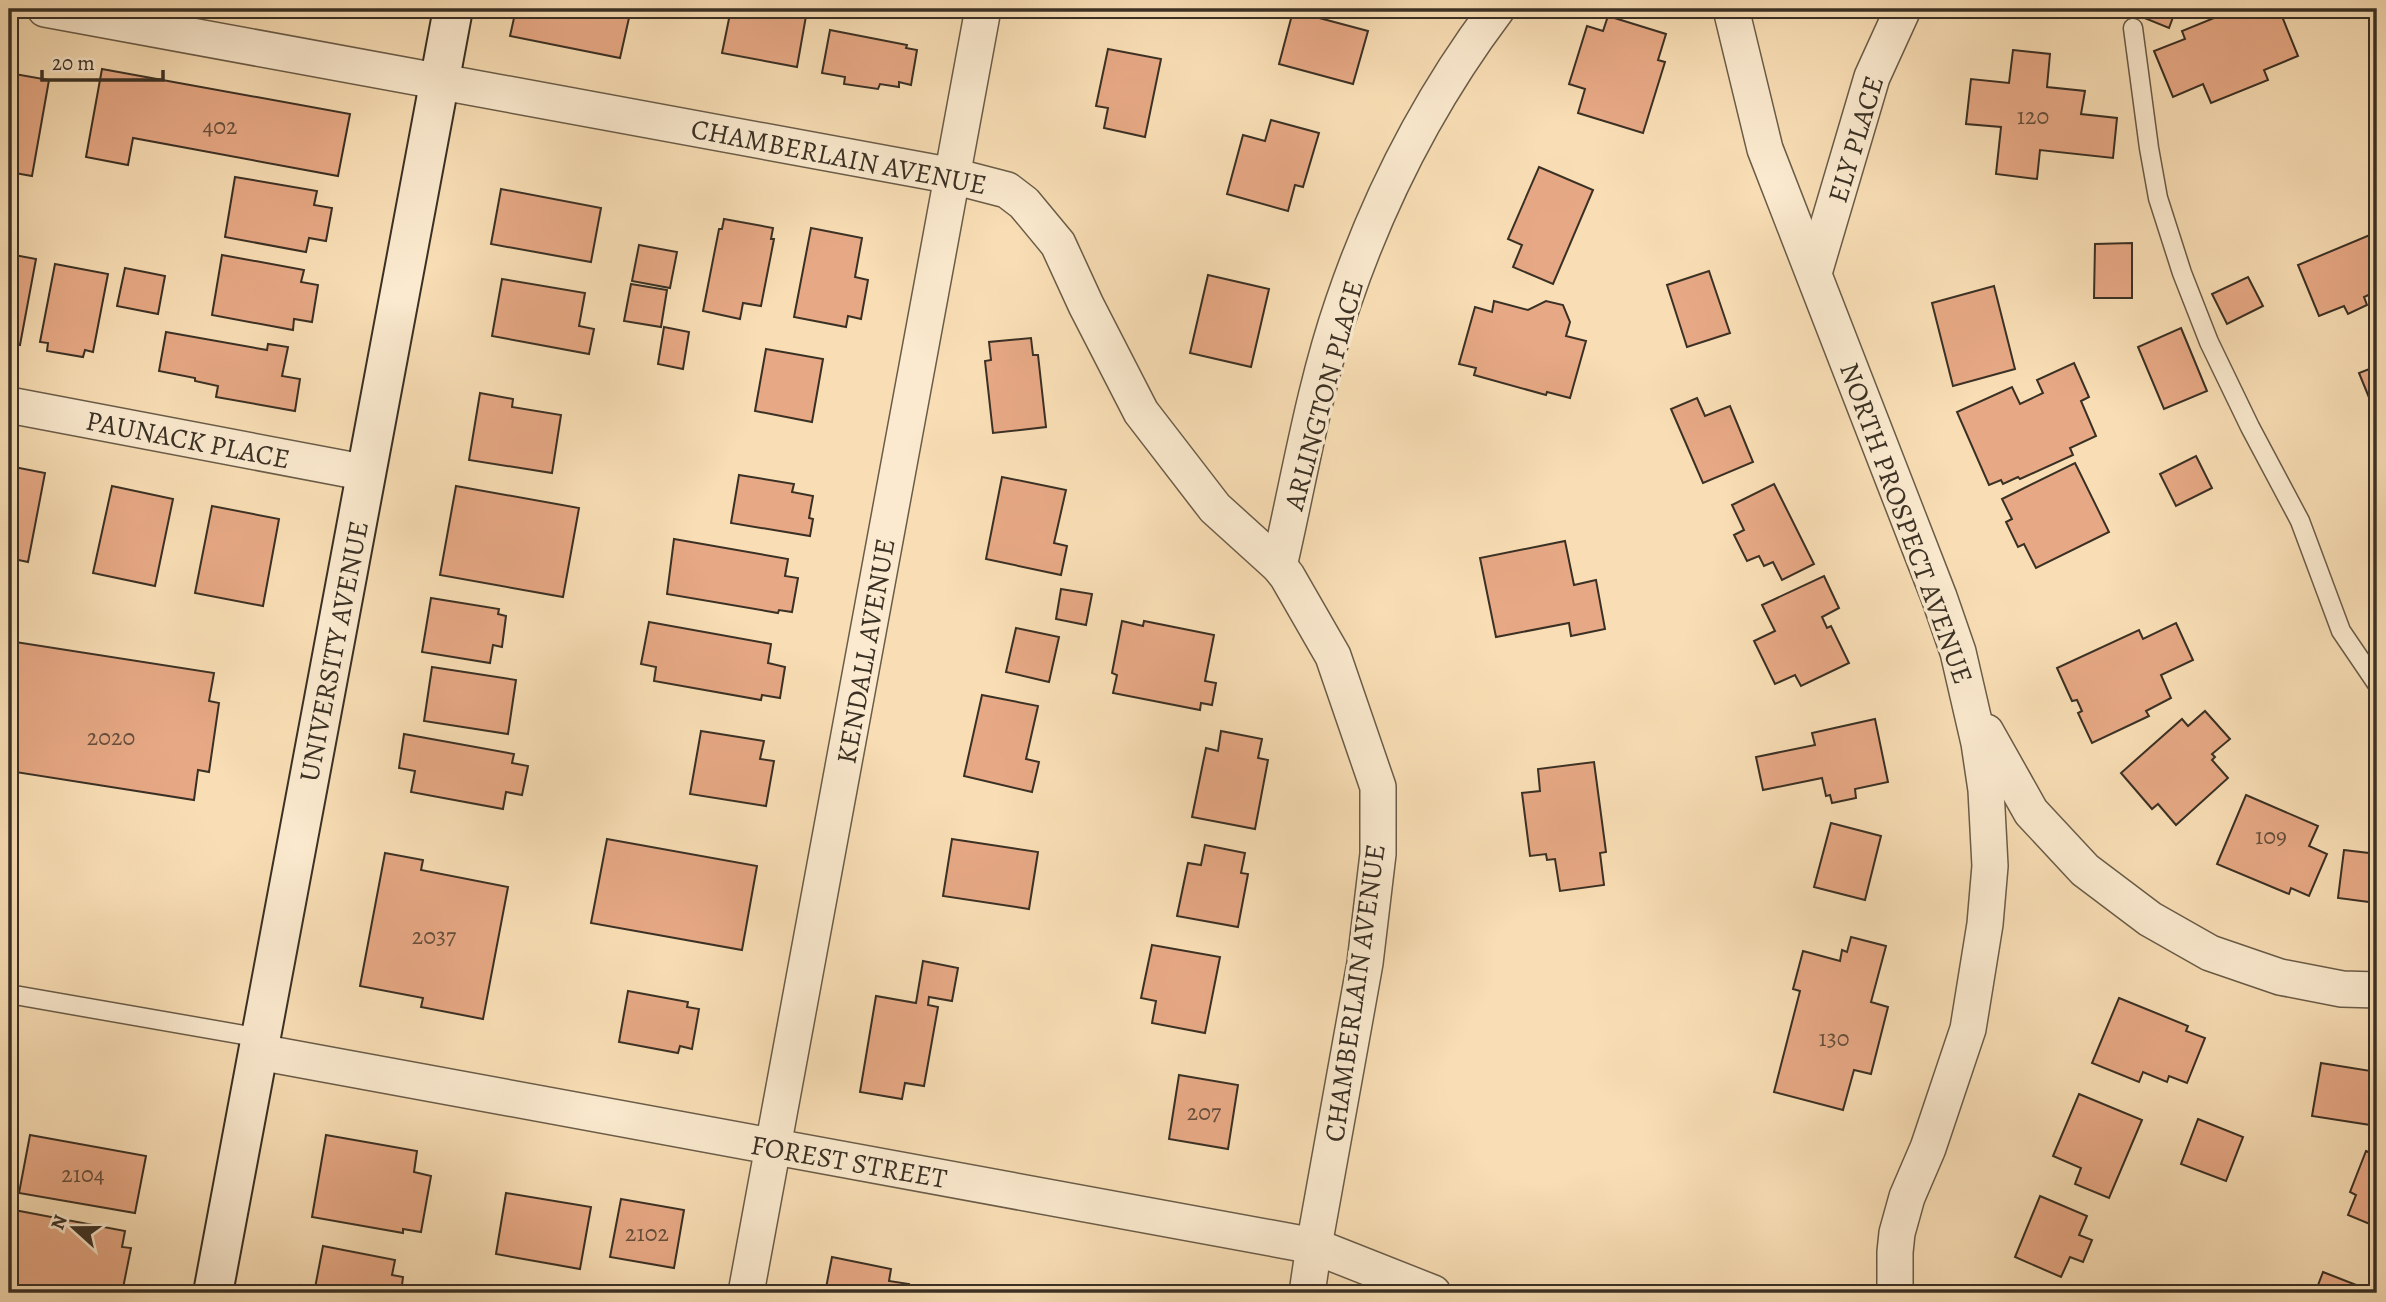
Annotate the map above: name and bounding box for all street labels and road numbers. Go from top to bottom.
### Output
street label: ELY PLACE [1819,71,1893,207]
street label: CHAMBERLAIN AVENUE [688,110,990,204]
street label: ARLINGTON PLACE [1275,276,1373,515]
street label: NORTH PROSPECT AVENUE [1830,357,1982,689]
street label: PAUNACK PLACE [83,402,293,478]
street label: UNIVERSITY AVENUE [290,518,378,785]
street label: KENDALL AVENUE [827,536,904,767]
street label: CHAMBERLAIN AVENUE [1315,842,1395,1145]
street label: FOREST STREET [748,1126,950,1198]

